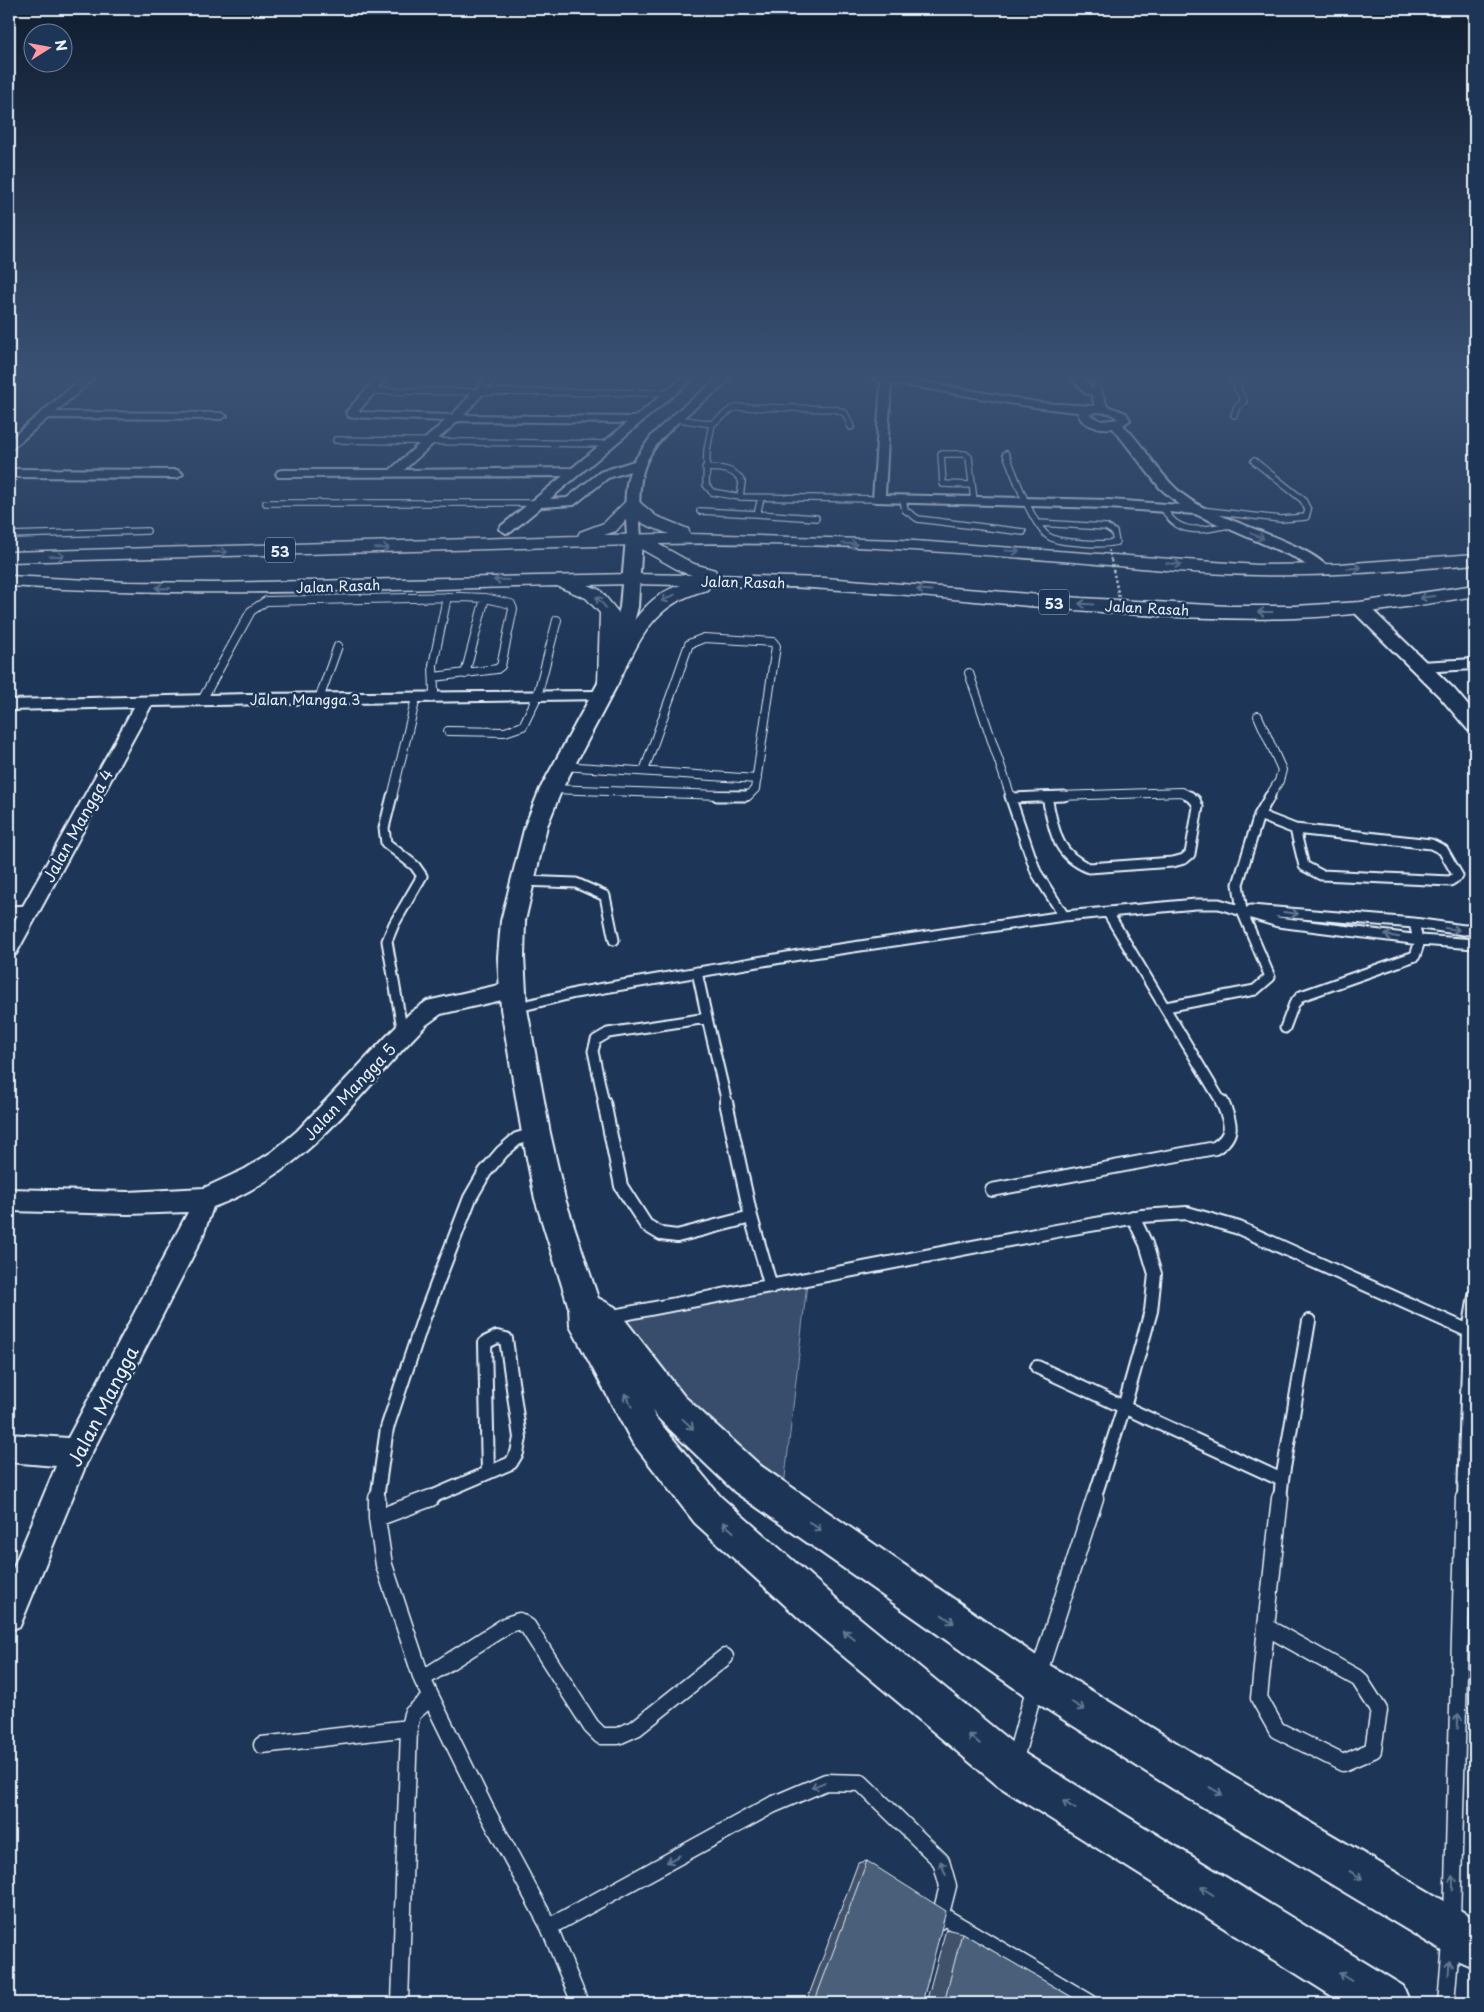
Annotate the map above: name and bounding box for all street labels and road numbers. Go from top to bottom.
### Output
road number: 53 [265,538,295,562]
street label: Jalan Rasah [701,571,785,593]
street label: Jalan Rasah [295,574,381,598]
road number: 53 [1039,590,1069,614]
street label: Jalan Rasah [1104,595,1190,621]
street label: Jalan Mangga 3 [250,689,360,710]
street label: Jalan Mangga 4 [36,764,118,886]
street label: Jalan Mangga 5 [297,1037,401,1145]
street label: Jalan Mangga [60,1340,145,1471]

